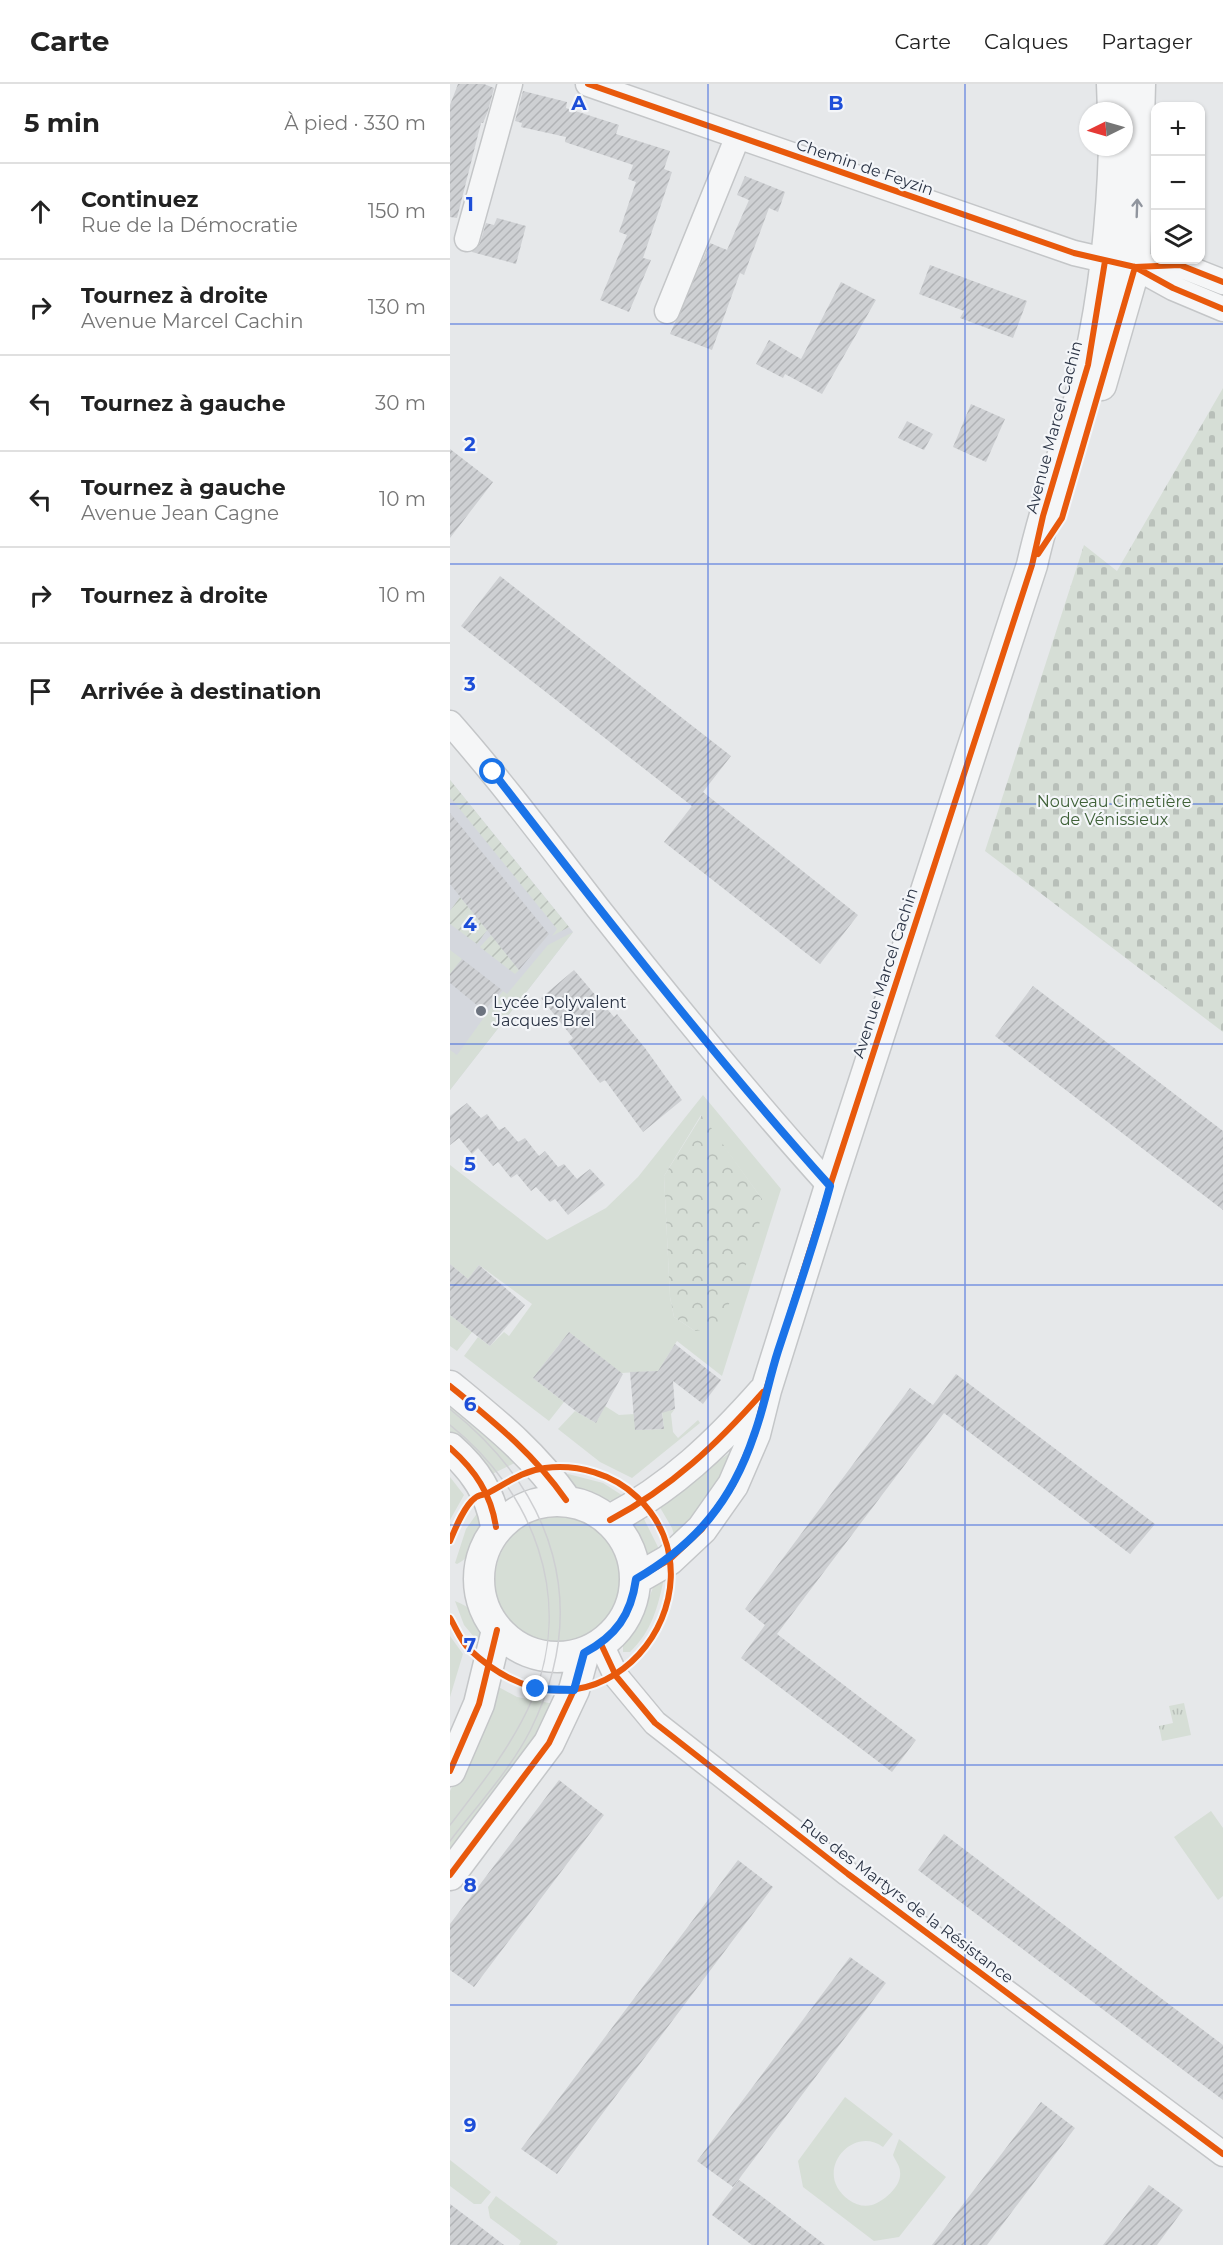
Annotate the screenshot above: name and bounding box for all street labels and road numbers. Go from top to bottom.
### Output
street label: Chemin de Feyzin [794,135,936,199]
street label: Avenue Marcel Cachin [1022,339,1086,515]
street label: Avenue Marcel Cachin [848,885,922,1061]
street label: Rue des Martyrs de la Résistance [797,1815,1017,1987]

